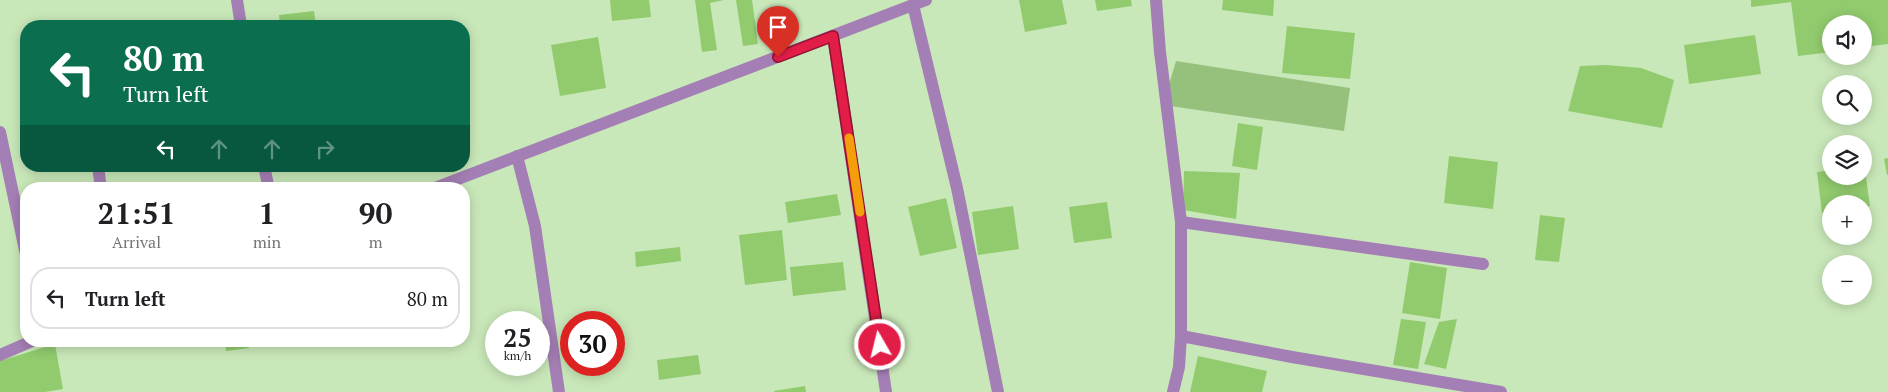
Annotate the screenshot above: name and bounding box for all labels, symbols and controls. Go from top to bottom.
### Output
pin [757,6,799,57]
icon: arrive [764,13,792,41]
map controls [1822,15,1872,305]
button: sound [1822,15,1872,65]
text: 80 m [123,35,204,81]
icon: left [40,40,105,105]
button: search [1822,75,1872,125]
text: Turn left [123,79,209,108]
icon: left [152,135,180,163]
icon: ahead [205,135,233,163]
icon: ahead [258,135,286,163]
icon: right [311,135,339,163]
button: layers [1822,135,1872,185]
text: 21:51 [97,193,176,233]
text: 1 [259,193,276,233]
text: 90 [359,193,393,233]
button: + [1822,195,1872,245]
text: Arrival [112,231,161,253]
text: min [253,231,281,253]
text: m [369,231,382,253]
button: − [1822,255,1872,305]
icon: left [42,284,70,312]
text: Turn left [85,286,166,311]
text: 80 m [407,286,448,311]
speed limit sign: 30 [560,311,625,376]
position arrow [853,318,905,370]
text: 25 [503,321,532,354]
text: km/h [504,348,531,363]

